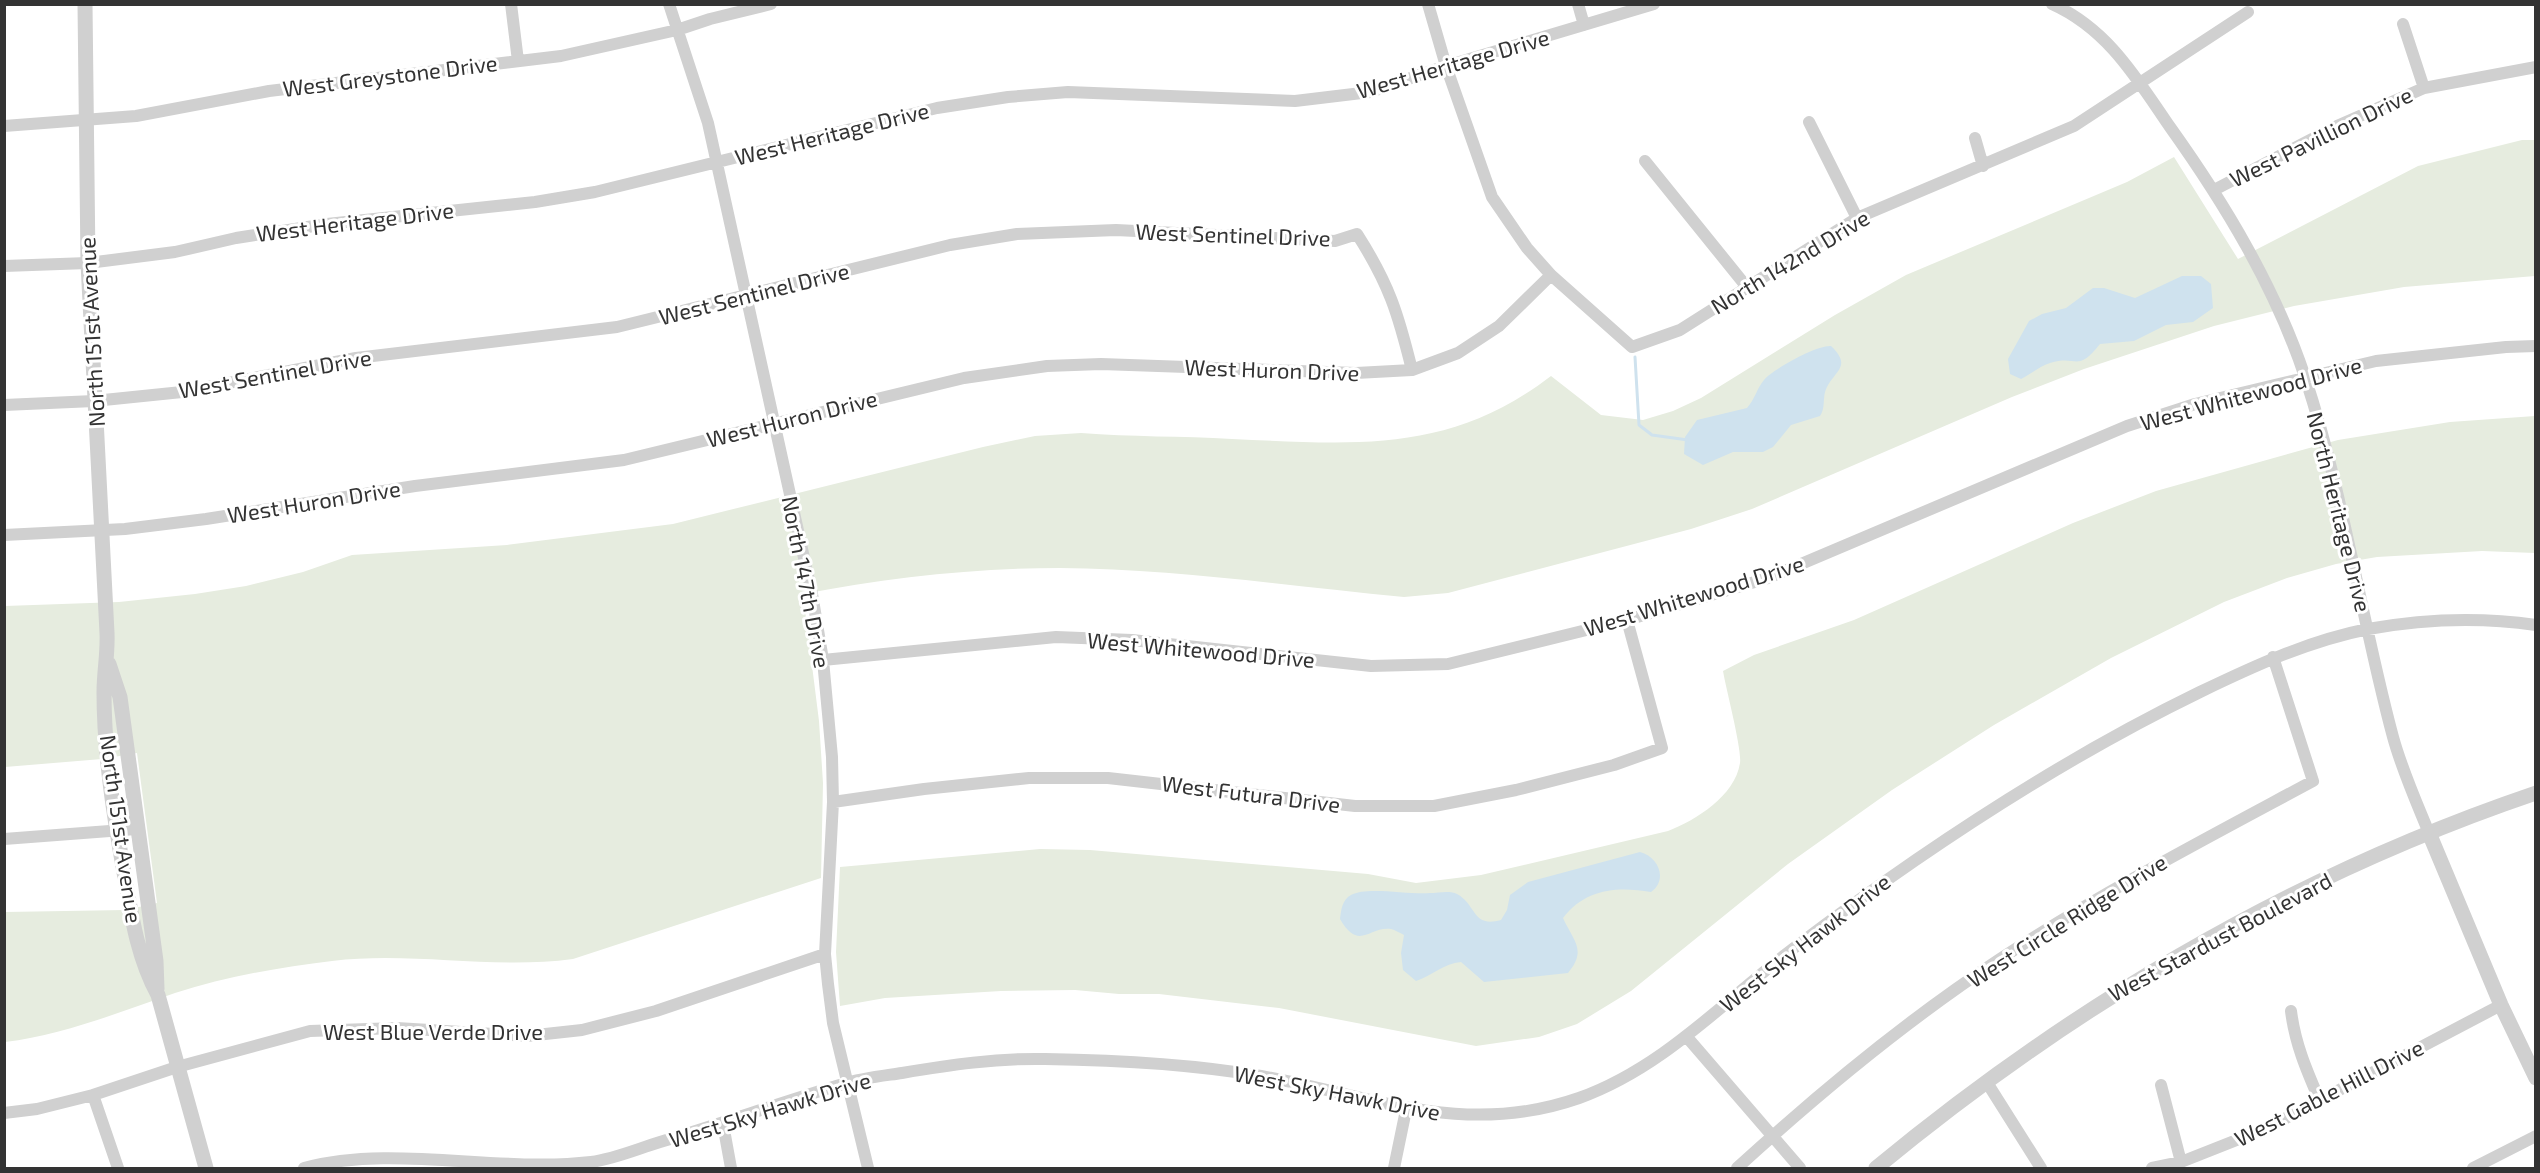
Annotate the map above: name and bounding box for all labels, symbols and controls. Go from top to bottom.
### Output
street label: West Heritage Drive [1353,23,1552,103]
street label: West Greystone Drive [281,49,499,101]
street label: West Pavillion Drive [2225,81,2416,192]
street label: West Heritage Drive [732,96,932,170]
street label: West Heritage Drive [254,196,455,246]
street label: North 142nd Drive [1706,204,1873,319]
street label: West Sentinel Drive [1135,218,1331,250]
street label: North 151st Avenue [73,237,109,428]
street label: West Sentinel Drive [656,257,852,329]
street label: West Sentinel Drive [176,343,373,403]
street label: West Whitewood Drive [2137,351,2364,435]
street label: West Huron Drive [1184,353,1360,385]
street label: West Huron Drive [704,384,880,452]
street label: North Heritage Drive [2303,409,2377,615]
street label: West Huron Drive [225,474,402,528]
street label: North 147th Drive [778,494,836,670]
street label: West Whitewood Drive [1581,549,1807,641]
street label: West Whitewood Drive [1086,626,1316,672]
street label: North 151st Avenue [96,733,148,925]
street label: West Futura Drive [1160,769,1342,817]
street label: West Circle Ridge Drive [1962,848,2171,992]
street label: West Stardust Boulevard [2103,866,2336,1006]
street label: West Sky Hawk Drive [1714,868,1895,1017]
street label: West Blue Verde Drive [323,1018,543,1044]
street label: West Gable Hill Drive [2230,1033,2427,1151]
street label: West Sky Hawk Drive [1232,1059,1442,1125]
street label: West Sky Hawk Drive [666,1066,874,1152]

